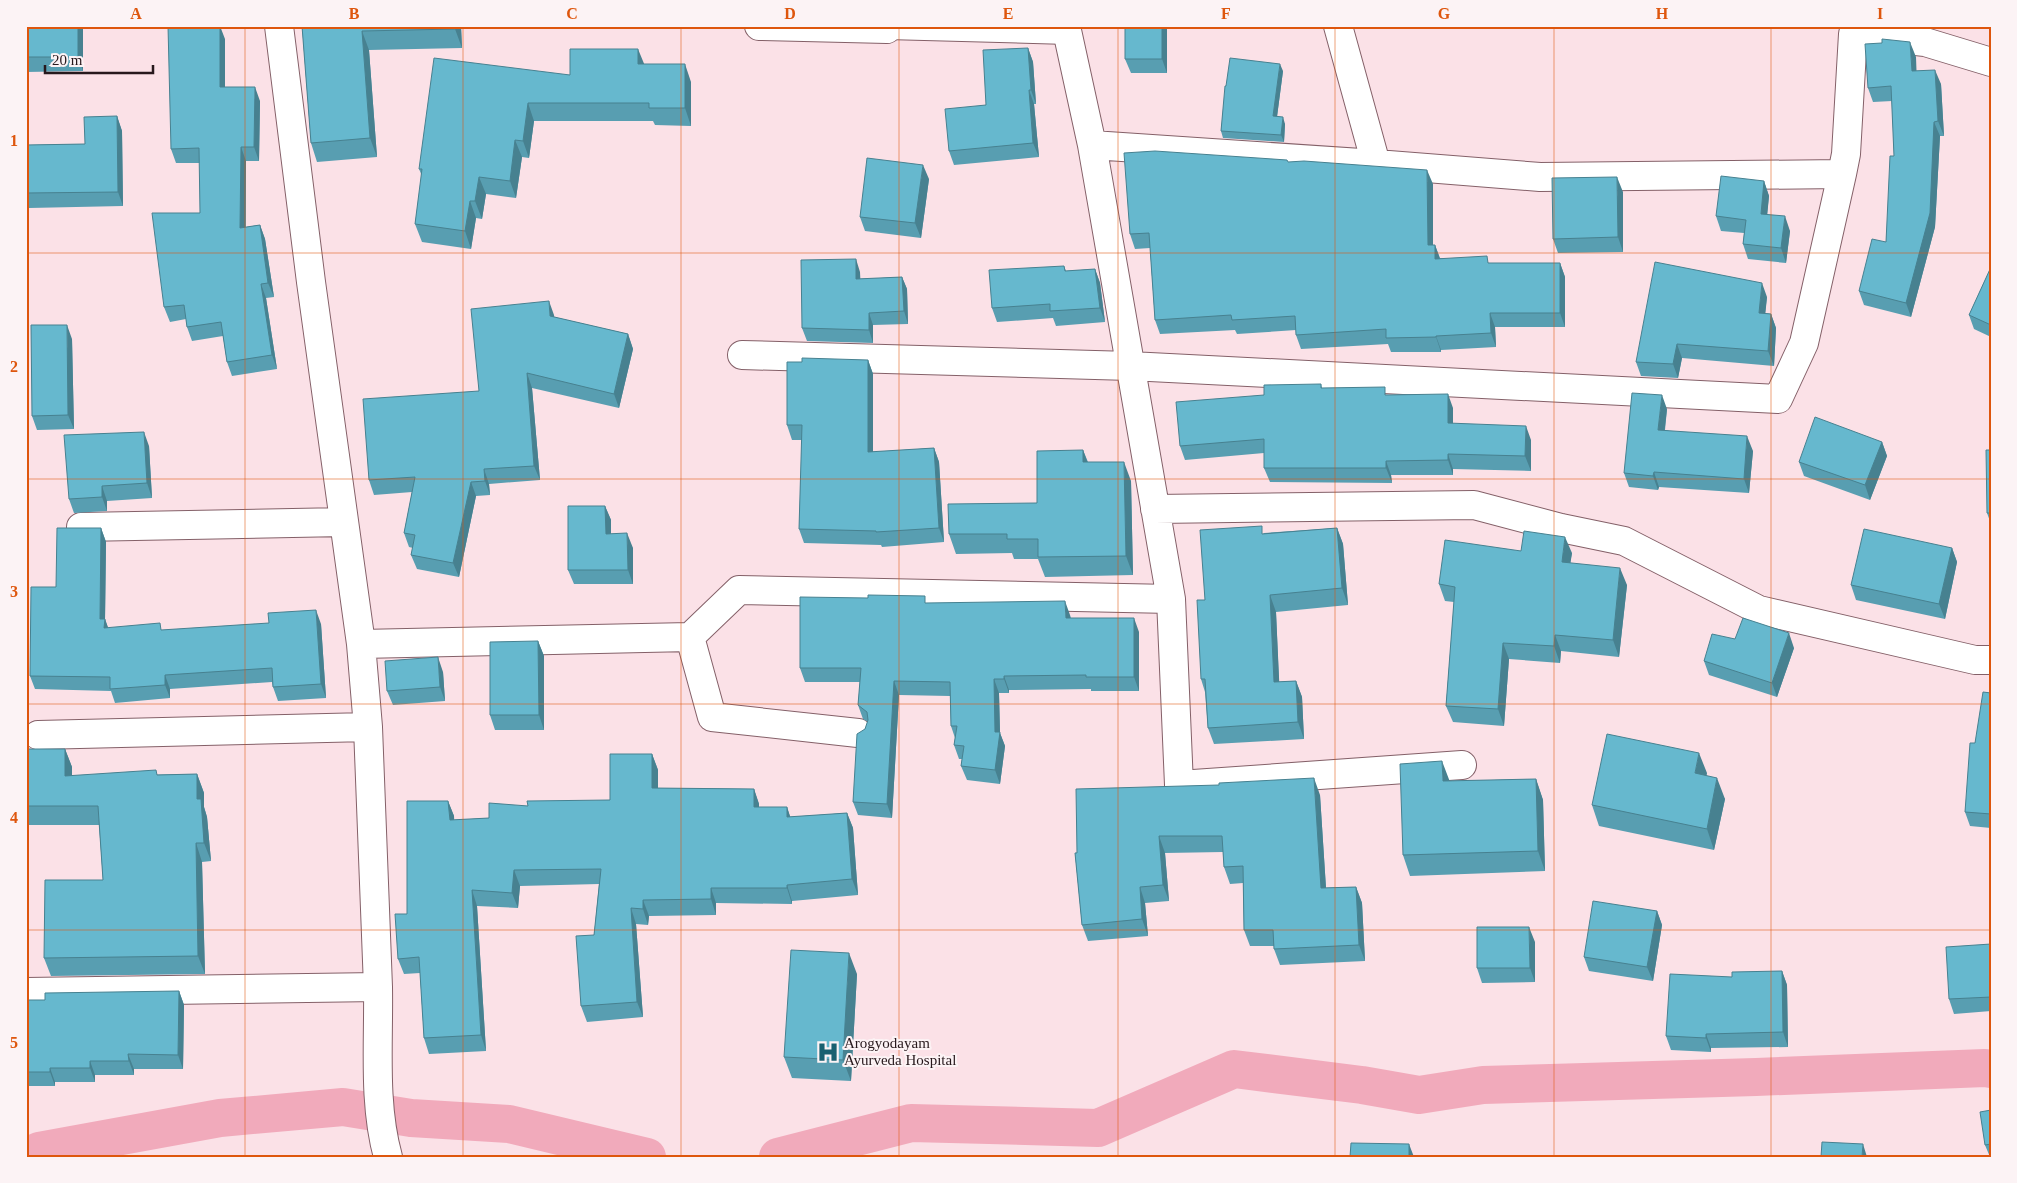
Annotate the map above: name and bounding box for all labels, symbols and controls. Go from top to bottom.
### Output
text: A [130,5,142,22]
text: B [349,5,360,22]
text: C [566,5,578,22]
text: D [784,5,796,22]
text: E [1003,5,1013,22]
text: F [1221,5,1231,22]
text: G [1438,5,1451,22]
text: H [1656,5,1669,22]
text: I [1877,5,1883,22]
scale bar [45,42,152,74]
text: 20 m [52,52,83,68]
text: 1 [10,132,18,149]
text: 2 [10,358,18,375]
text: 3 [10,583,18,600]
text: 4 [10,809,18,826]
text: 5 [10,1034,18,1051]
place label: Arogyodayam Ayurveda Hospital [844,1035,956,1068]
hospital icon: Arogyodayam Ayurveda Hospital [815,1039,841,1065]

